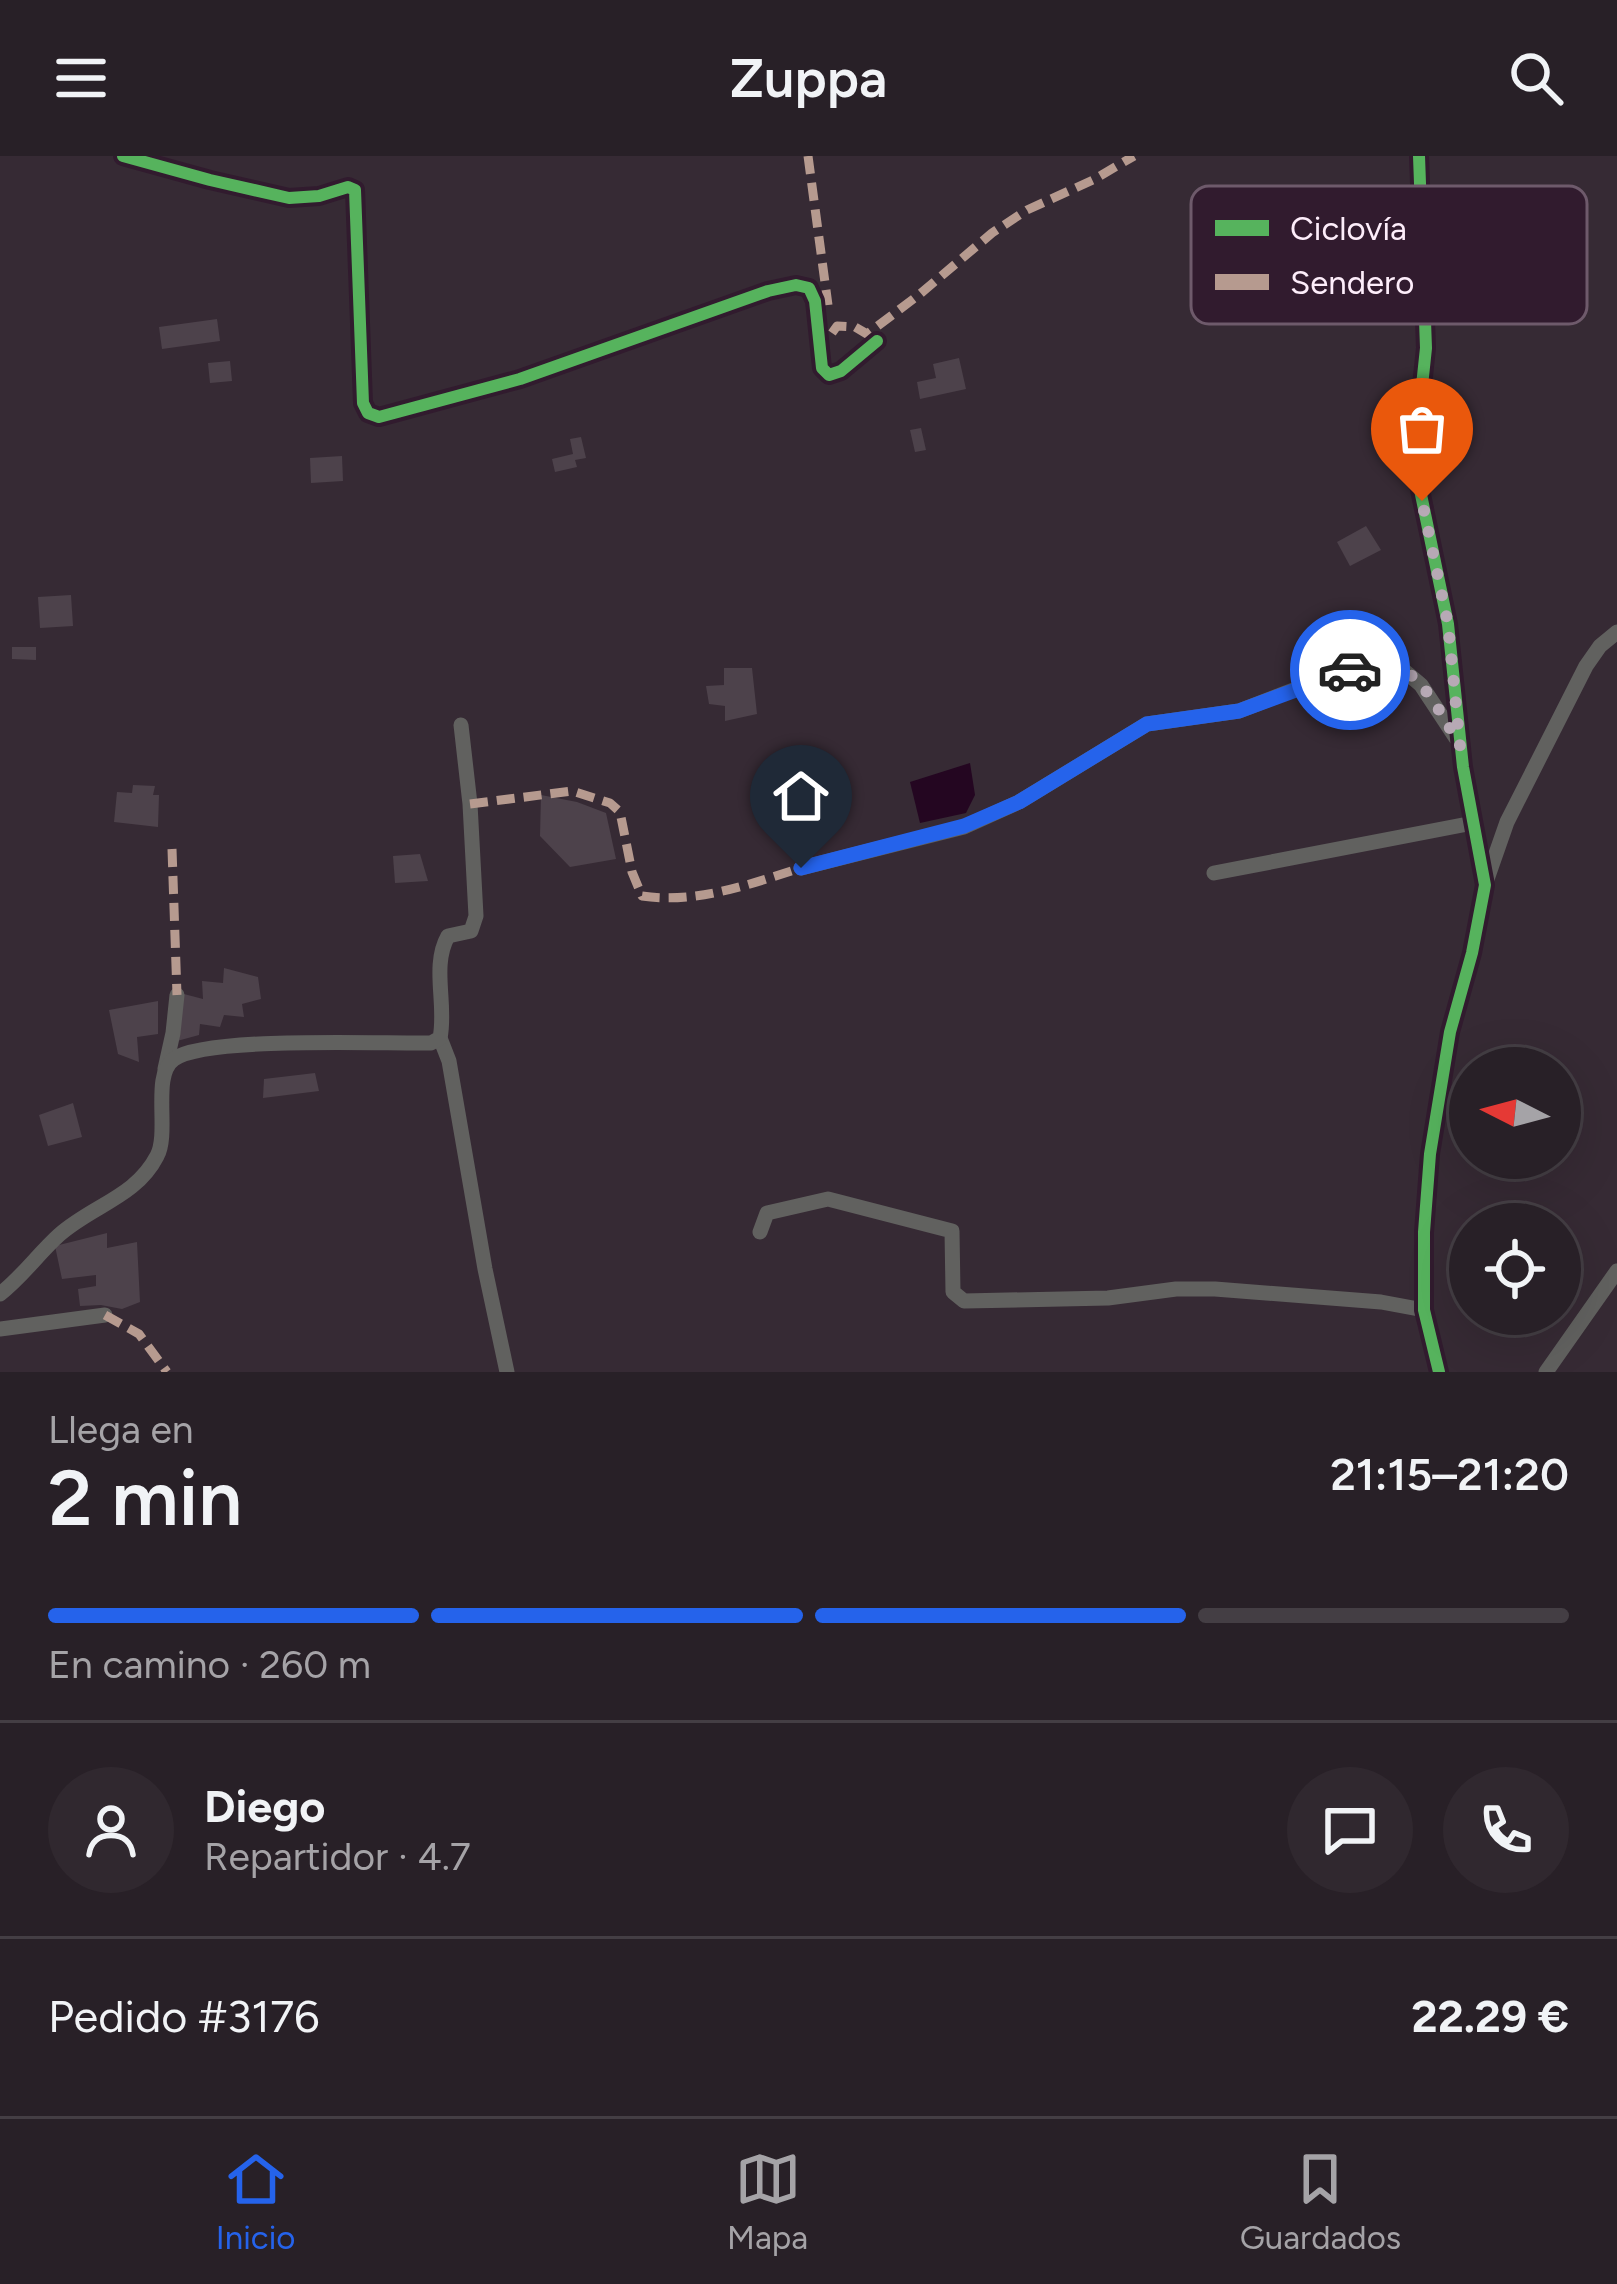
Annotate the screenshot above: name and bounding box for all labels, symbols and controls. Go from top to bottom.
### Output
icon: menu [48,45,114,111]
icon: search [1503,45,1569,111]
text: Zuppa [730,46,887,111]
legend [1191,186,1587,324]
text: Ciclovía [1290,209,1407,248]
text: Sendero [1290,263,1414,302]
pin [1371,378,1473,501]
icon: bag [1389,396,1455,462]
courier [1290,610,1410,730]
icon: car [1317,637,1383,703]
pin [750,745,852,868]
icon: home [768,763,834,829]
north arrow [1449,1047,1581,1179]
map controls [1449,1047,1581,1335]
button: locate [1449,1203,1581,1335]
text: Llega en [48,1406,194,1453]
text: 21:15–21:20 [1330,1447,1569,1501]
text: 2 min [48,1451,242,1545]
text: En camino · 260 m [48,1641,371,1688]
button: person [48,1767,174,1893]
button: chat [1287,1767,1413,1893]
button: phone [1443,1767,1569,1893]
text: Diego [204,1779,325,1833]
text: Repartidor · 4.7 [204,1833,471,1880]
text: Pedido #3176 [48,1989,320,2043]
text: 22.29 € [1412,1989,1569,2043]
tab: Inicio [216,2146,295,2257]
tab: Mapa [727,2146,808,2257]
tab: Guardados [1240,2146,1401,2257]

